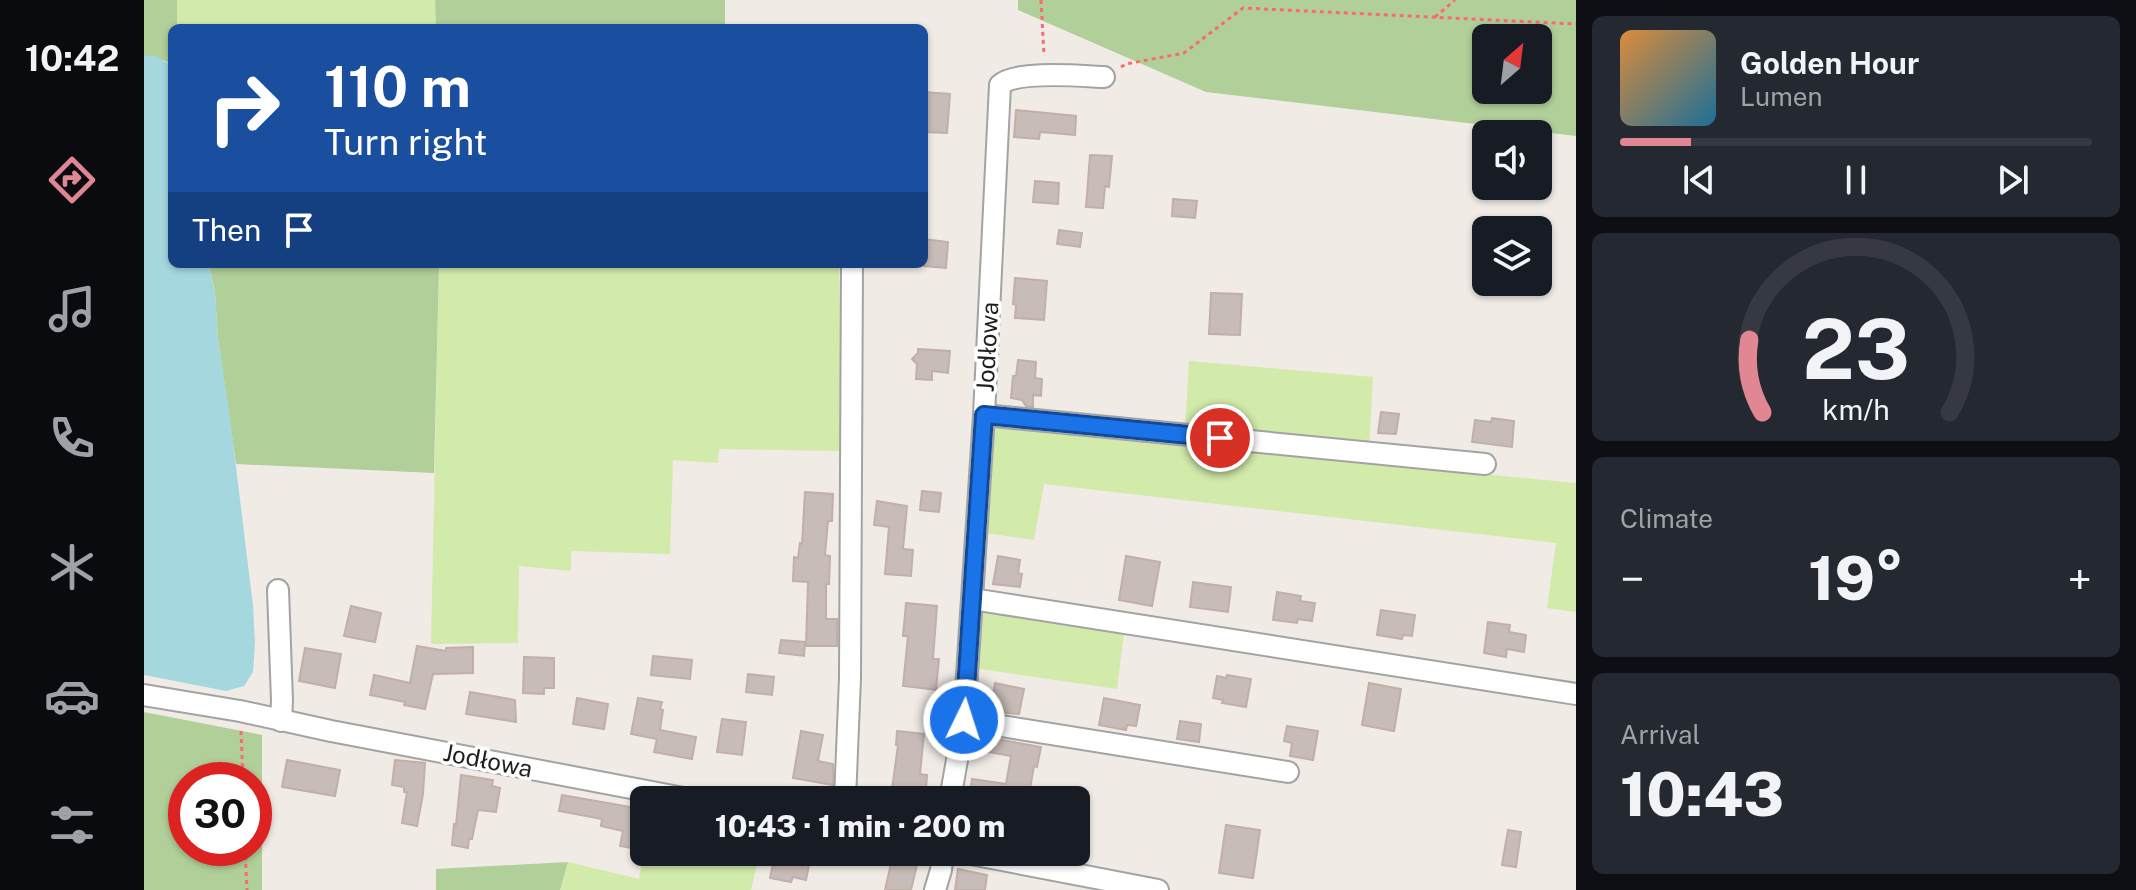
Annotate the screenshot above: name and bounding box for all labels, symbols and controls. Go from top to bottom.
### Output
north arrow [1472,24,1552,104]
map controls [1472,24,1552,296]
text: 10:42 [25,37,119,79]
text: Golden Hour [1740,45,1919,81]
text: 110 m [324,54,471,120]
icon: right [192,56,296,160]
text: Lumen [1740,81,1823,112]
button: sound [1472,120,1552,200]
text: Turn right [324,121,487,163]
icon: directions [44,152,100,208]
icon: previous [1677,158,1721,202]
icon: pause [1834,158,1878,202]
icon: next [1991,158,2035,202]
icon: arrive [277,208,321,252]
text: Then [192,212,261,248]
button: layers [1472,216,1552,296]
icon: music [44,281,100,337]
text: 23 [1802,299,1910,397]
street label: Jodłowa [971,301,1003,393]
text: km/h [1822,393,1890,426]
pin [1186,404,1254,472]
icon: phone [44,410,100,466]
icon: arrive [1198,416,1242,460]
text: Climate [1620,503,1713,534]
icon: climate [44,539,100,595]
text: 19° [1808,543,1904,614]
text: − [1620,553,1644,605]
text: + [2068,553,2092,605]
icon: car [44,668,100,724]
position arrow [922,678,1006,762]
text: Arrival [1620,719,1700,750]
street label: Jodłowa [441,738,535,782]
text: 10:43 [1620,759,1784,830]
speed limit sign: 30 [168,762,272,866]
icon: filters [44,797,100,853]
text: 10:43 · 1 min · 200 m [715,808,1005,844]

